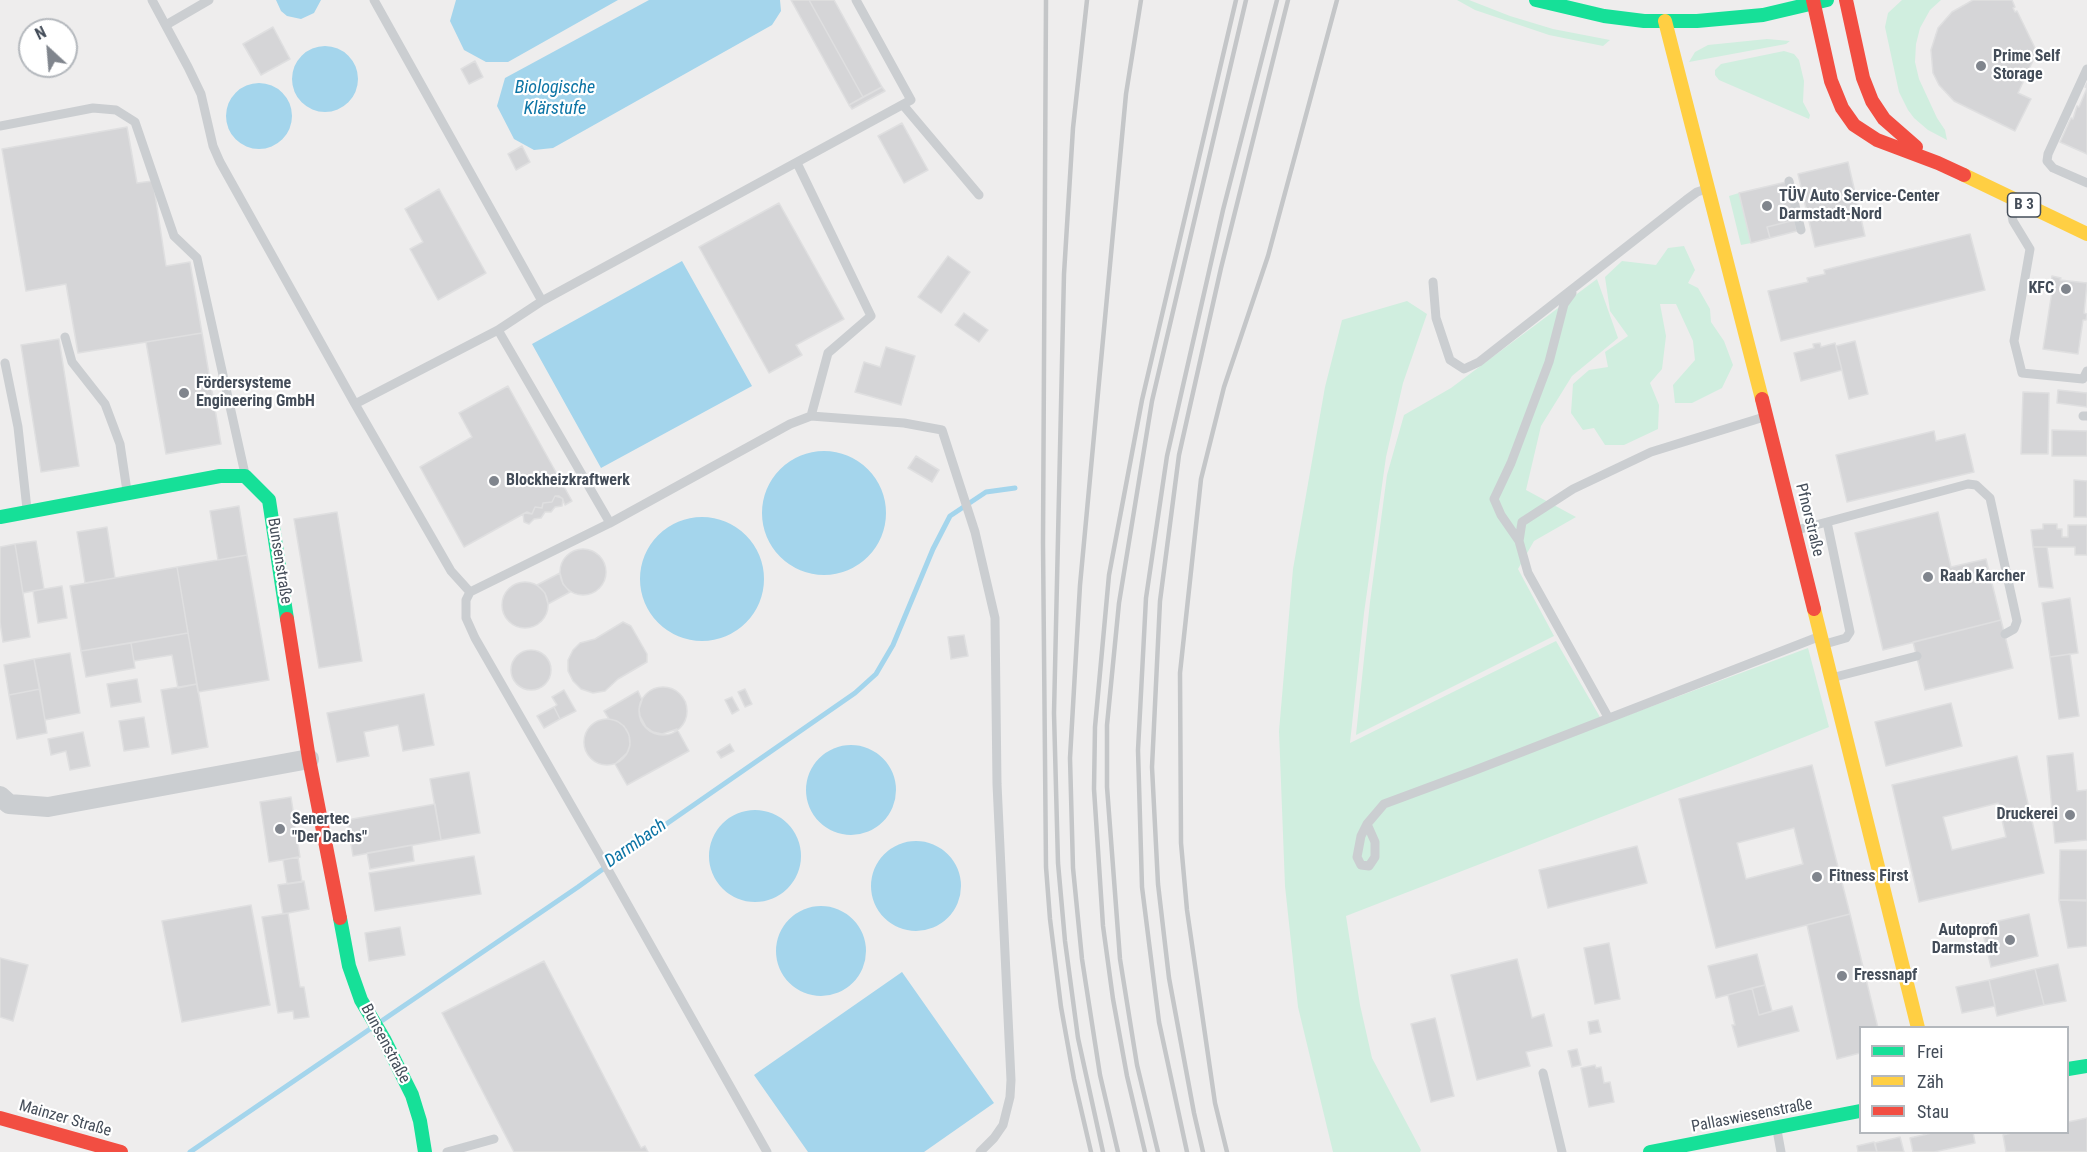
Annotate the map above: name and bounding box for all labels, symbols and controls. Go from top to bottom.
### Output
north arrow [18,18,78,78]
text: N [32,22,49,44]
place label: Prime Self Storage [1993,47,2060,85]
marker: Prime Self Storage [1974,59,1988,73]
water label: Biologische Klärstufe [515,77,595,119]
place label: TÜV Auto Service-Center Darmstadt-Nord [1779,187,1940,225]
road number: B 3 [2008,193,2040,217]
marker: TÜV Auto Service-Center Darmstadt-Nord [1760,199,1774,213]
place label: KFC [2028,279,2054,299]
marker: KFC [2059,282,2073,296]
place label: Fördersysteme Engineering GmbH [196,374,315,412]
marker: Fördersysteme Engineering GmbH [177,386,191,400]
place label: Blockheizkraftwerk [506,471,630,491]
marker: Blockheizkraftwerk [487,474,501,488]
street label: Pfnorstraße [1791,481,1827,559]
street label: Bunsenstraße [263,517,295,605]
place label: Raab Karcher [1940,567,2025,587]
marker: Raab Karcher [1921,570,1935,584]
place label: Druckerei [1996,805,2058,825]
marker: Druckerei [2063,808,2077,822]
place label: Senertec "Der Dachs" [292,810,367,848]
water label: Darmbach [601,815,671,873]
marker: Senertec "Der Dachs" [273,822,287,836]
place label: Fitness First [1829,867,1908,887]
marker: Fitness First [1810,870,1824,884]
place label: Autoprofi Darmstadt [1932,921,1998,959]
marker: Autoprofi Darmstadt [2003,933,2017,947]
place label: Fressnapf [1854,966,1917,986]
marker: Fressnapf [1835,969,1849,983]
street label: Bunsenstraße [356,1001,414,1087]
legend [1859,1026,2069,1134]
text: Frei [1917,1041,1943,1062]
text: Zäh [1917,1071,1944,1092]
street label: Pallaswiesenstraße [1690,1095,1814,1137]
street label: Mainzer Straße [17,1097,113,1141]
text: Stau [1917,1101,1949,1122]

